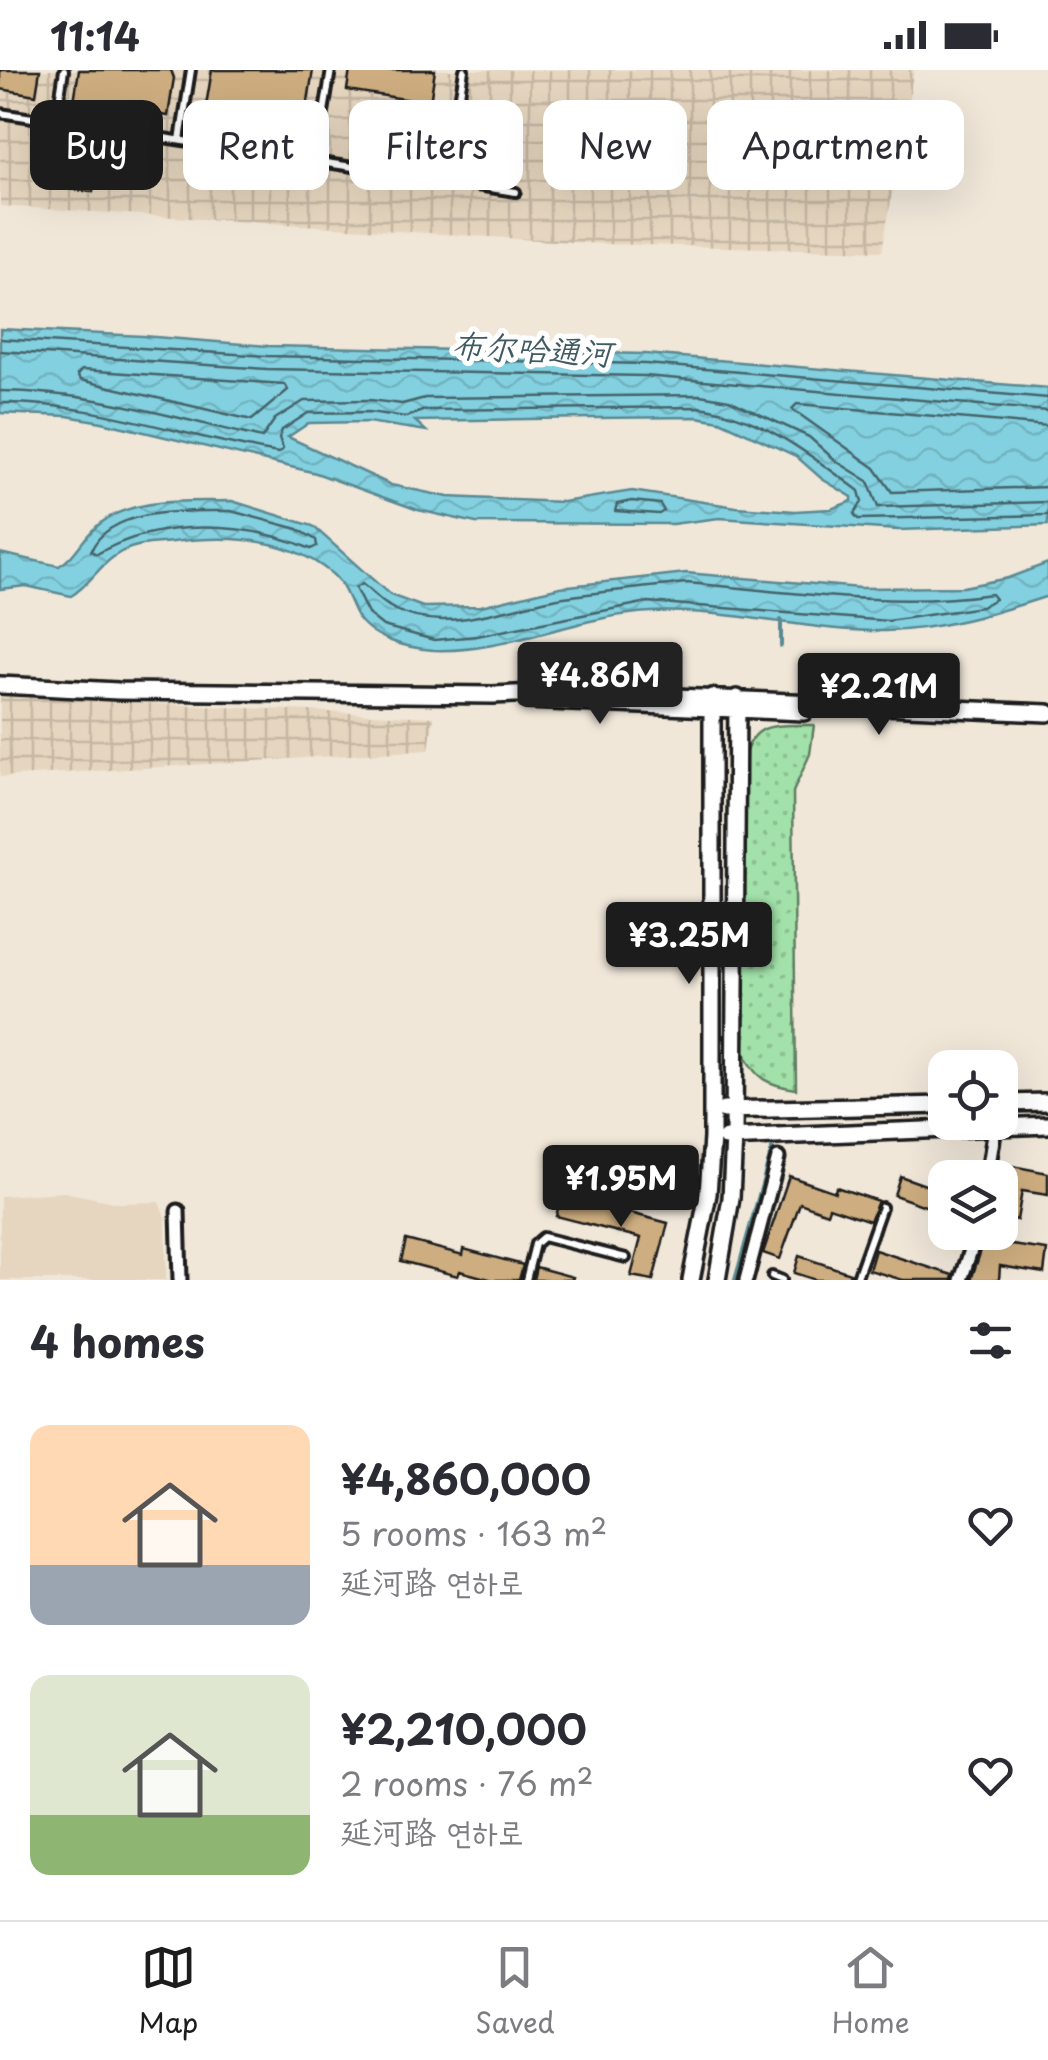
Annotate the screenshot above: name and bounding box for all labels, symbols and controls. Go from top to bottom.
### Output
text: 11:14 [50,7,140,64]
chip: Buy [30,100,163,190]
chip: Rent [183,100,329,190]
chip: Filters [349,100,523,190]
chip: New [543,100,687,190]
chip: Apartment [707,100,964,190]
water label: 布尔哈通河 [451,320,618,376]
pin: ¥4.86M [519,642,681,727]
text: ¥4.86M [540,650,661,698]
pin: ¥2.21M [798,653,960,738]
text: ¥2.21M [820,661,938,709]
pin: ¥3.25M [608,902,770,987]
text: ¥3.25M [628,910,750,958]
map controls [928,1050,1018,1250]
button: locate [928,1050,1018,1140]
pin: ¥1.95M [540,1145,702,1230]
text: ¥1.95M [565,1153,677,1201]
button: layers [928,1160,1018,1250]
text: 4 homes [30,1309,205,1372]
icon: filters [963,1313,1018,1368]
text: ¥4,860,000 [340,1446,591,1509]
icon: home [110,1465,230,1585]
icon: heart [963,1498,1018,1553]
text: 5 rooms · 163 m² [340,1509,607,1557]
text: 延河路 연하로 [340,1557,524,1605]
text: ¥2,210,000 [340,1696,587,1759]
icon: home [110,1715,230,1835]
icon: heart [963,1748,1018,1803]
text: 2 rooms · 76 m² [340,1759,594,1807]
text: 延河路 연하로 [340,1807,524,1855]
tab: Map [138,1940,198,2043]
tab: Saved [475,1940,555,2043]
tab: Home [832,1940,910,2043]

